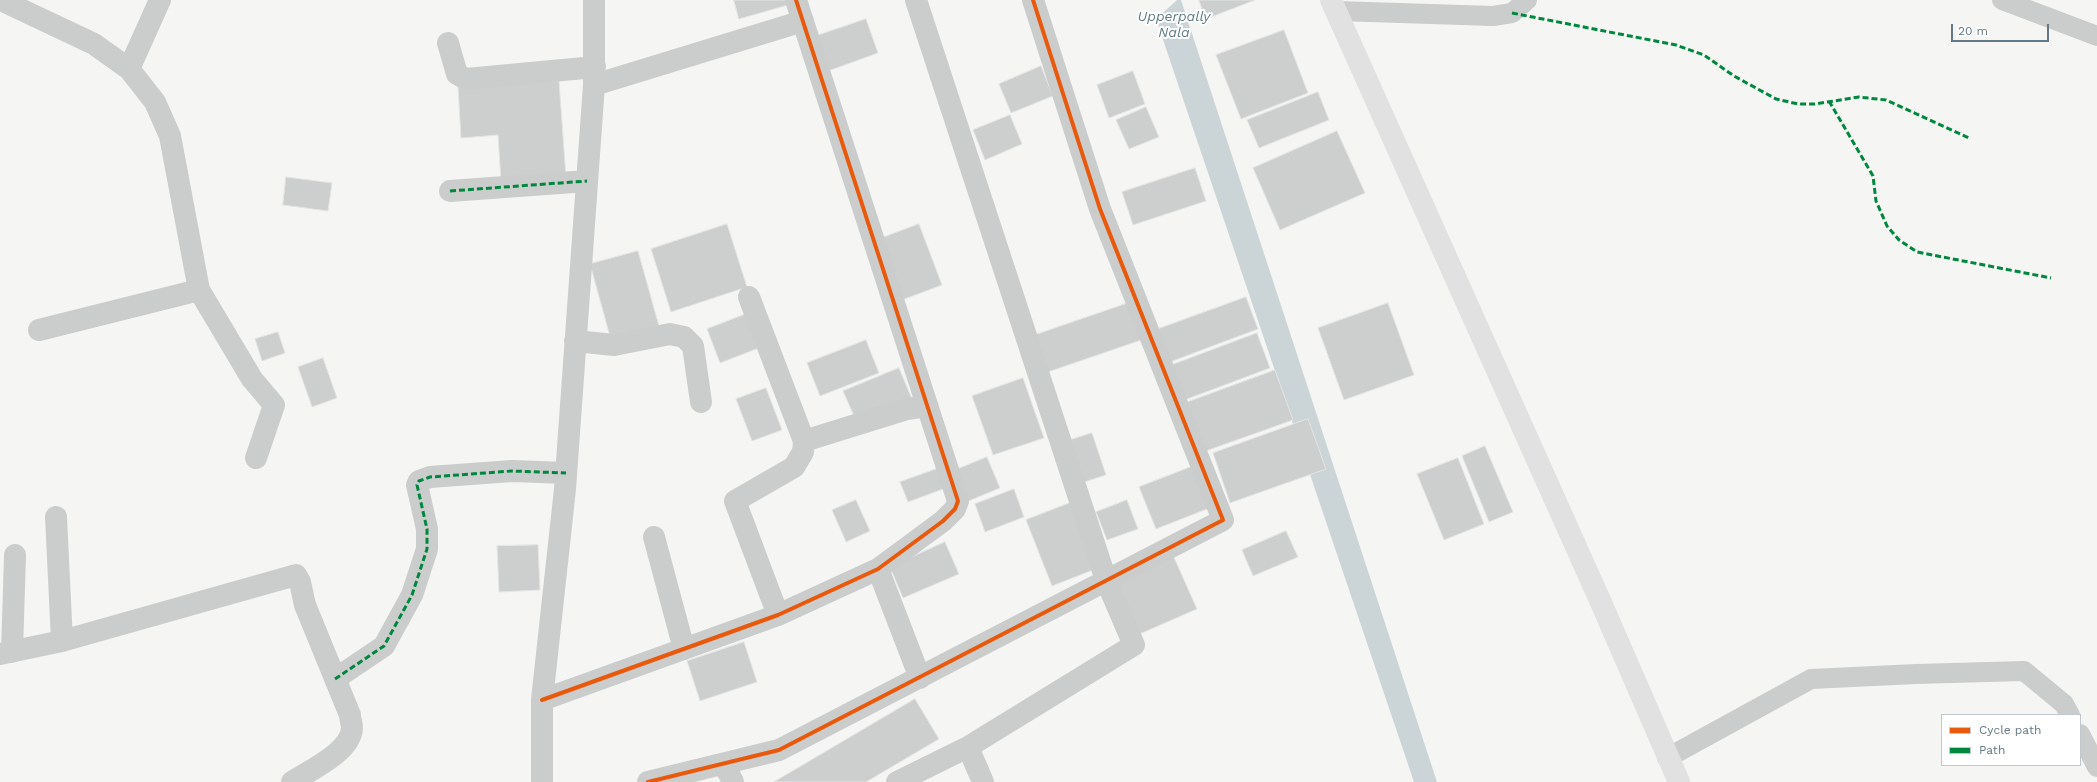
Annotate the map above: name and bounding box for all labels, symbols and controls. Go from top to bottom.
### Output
water label: Upperpally Nala [1138,9,1210,42]
scale bar [1953,16,2051,42]
text: 20 m [1958,24,1988,38]
legend [1941,714,2081,766]
text: Cycle path [1979,723,2041,737]
text: Path [1979,743,2005,757]

